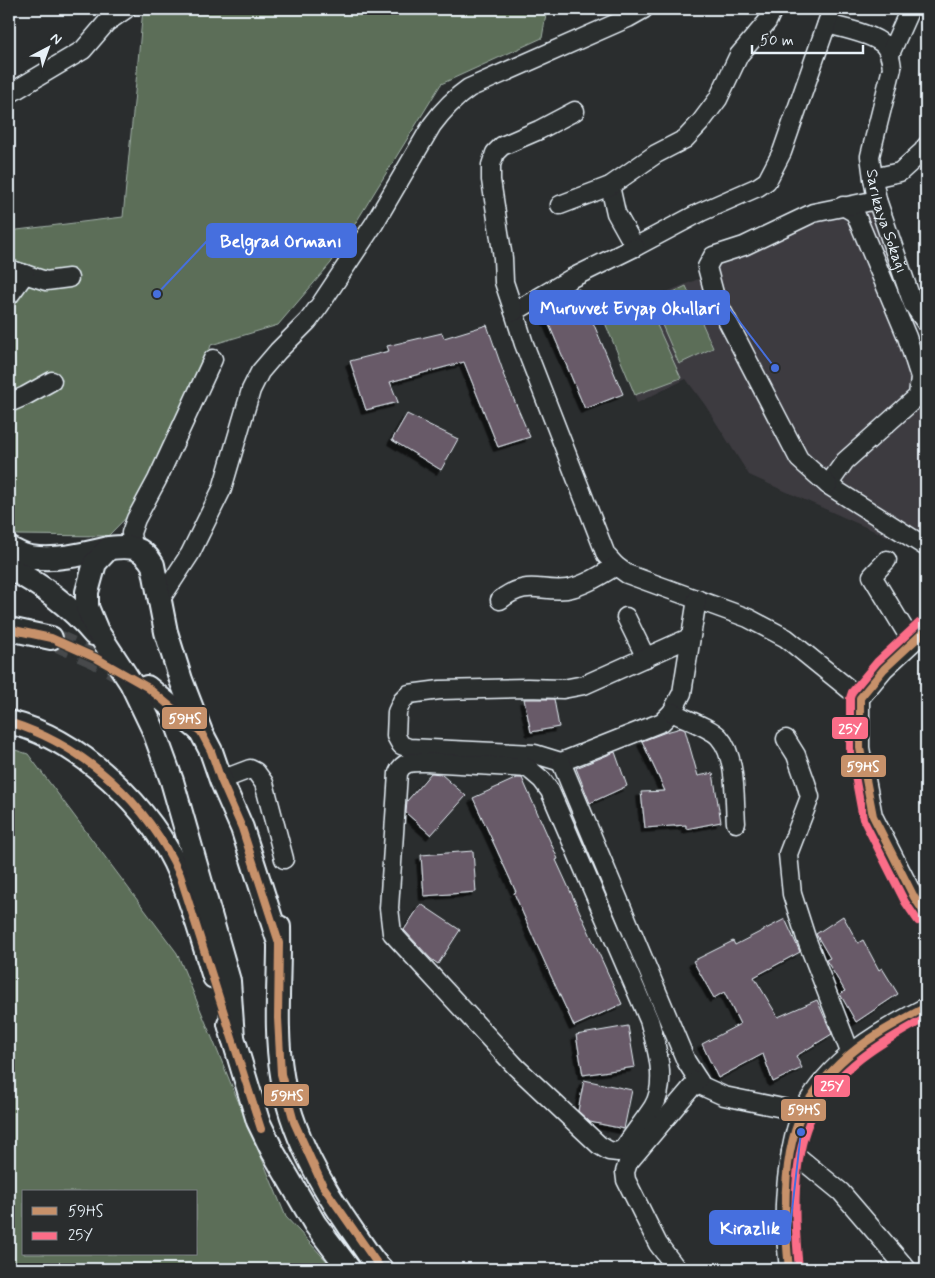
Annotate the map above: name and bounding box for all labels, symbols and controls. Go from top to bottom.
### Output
north arrow [22,22,72,72]
scale bar [752,22,864,54]
text: N [46,29,65,49]
text: 50 m [760,31,794,51]
street label: Sarıkaya Sokağı [861,168,912,276]
callout: Belgrad Ormanı [207,224,356,257]
text: Belgrad Ormanı [220,230,342,256]
callout: Muruvvet Evyap Okullari [530,291,729,324]
text: Muruvvet Evyap Okullari [540,297,720,321]
line badge: 59HS [161,706,208,730]
text: 59HS [168,710,202,728]
line badge: 25Y [831,716,869,740]
text: 25Y [838,720,862,738]
line badge: 59HS [840,754,887,778]
text: 59HS [846,758,880,776]
line badge: 25Y [813,1074,851,1098]
text: 25Y [820,1077,844,1095]
line badge: 59HS [263,1083,310,1107]
text: 59HS [270,1087,304,1105]
line badge: 59HS [780,1098,827,1122]
text: 59HS [787,1101,821,1119]
legend [22,1190,198,1256]
text: 59HS [68,1202,104,1222]
callout: Kirazlık [710,1211,790,1244]
text: Kirazlık [720,1217,780,1241]
text: 25Y [68,1226,93,1246]

